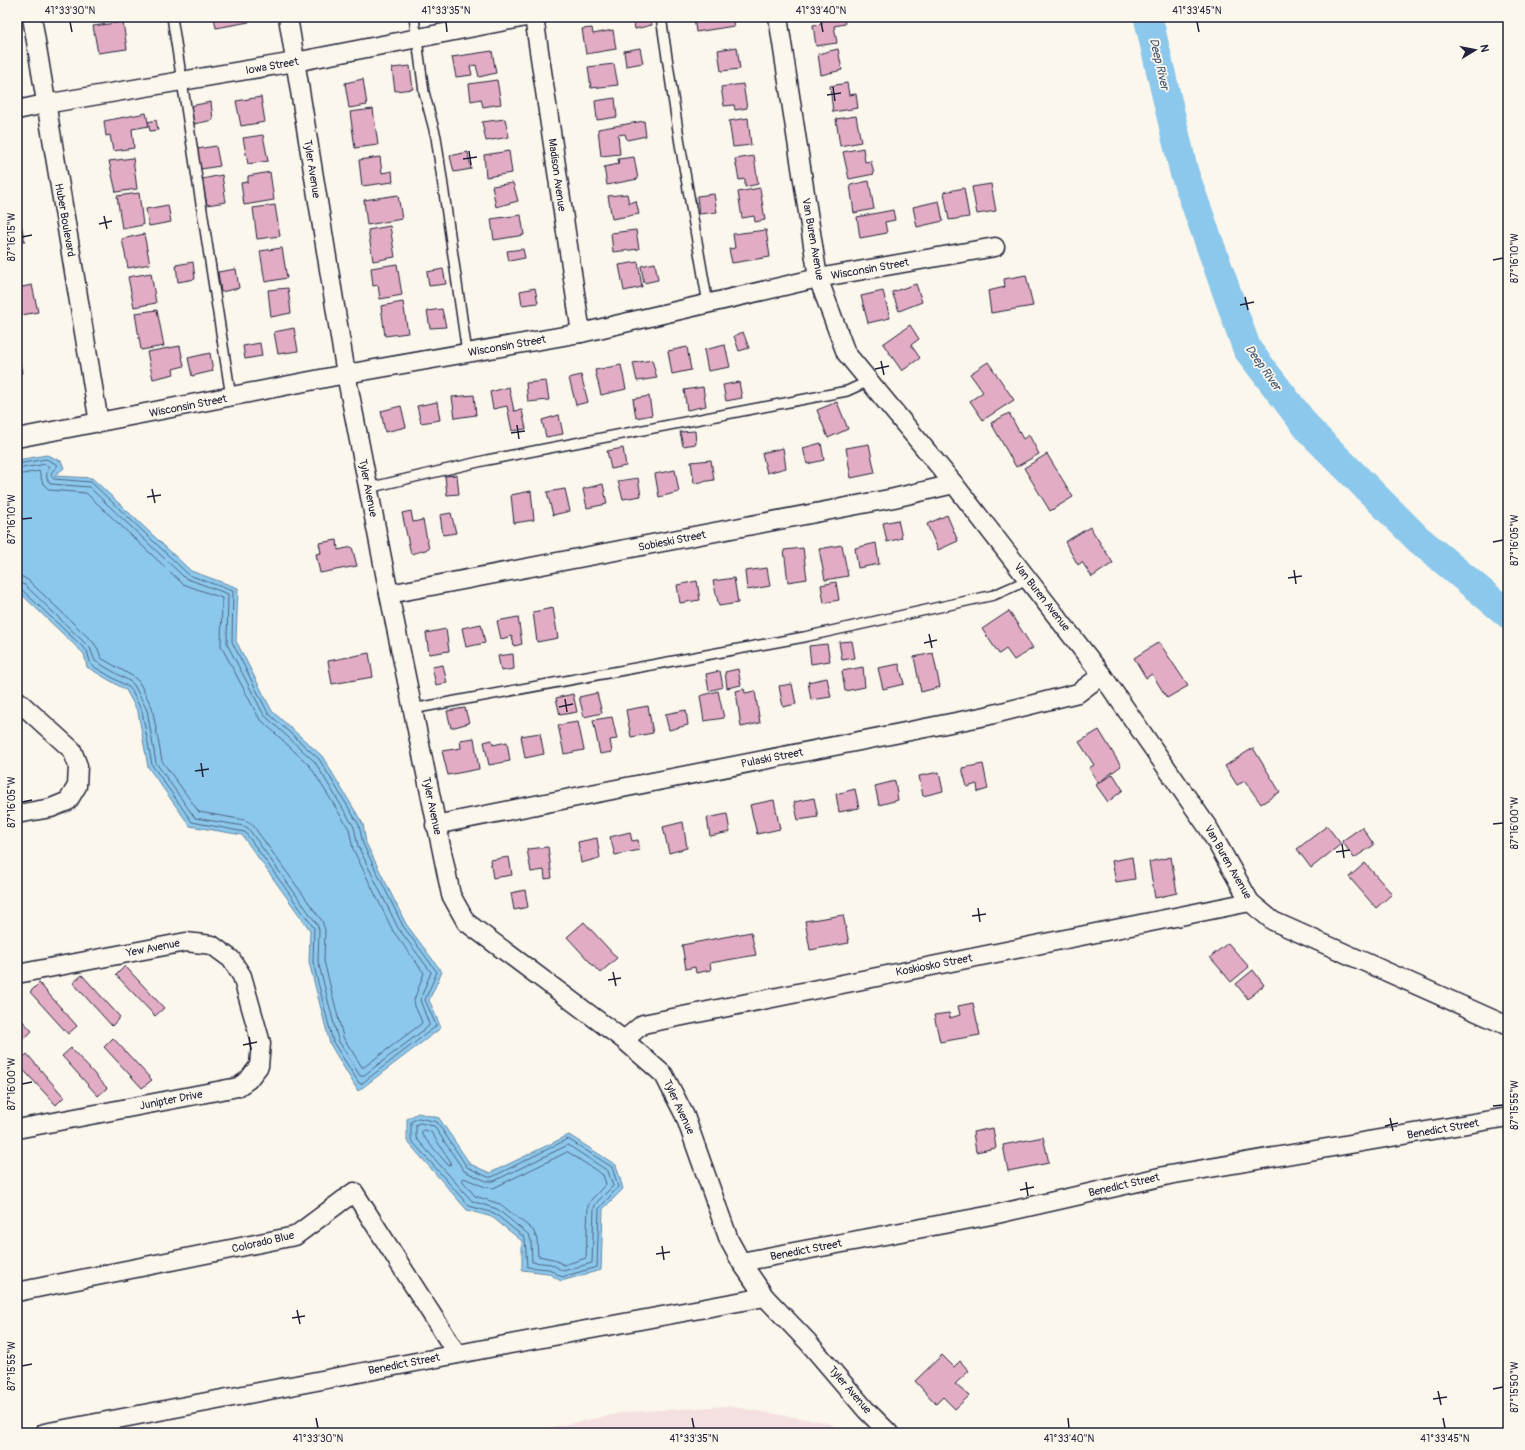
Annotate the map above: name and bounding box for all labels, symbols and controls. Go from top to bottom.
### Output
text: 41°33'30"N [45,5,95,17]
text: 41°33'35"N [421,5,471,17]
text: 41°33'40"N [796,5,847,17]
text: 41°33'45"N [1172,5,1222,17]
north arrow [1455,30,1495,70]
water label: Deep River [1146,37,1173,93]
text: N [1477,44,1492,54]
street label: Iowa Street [244,55,300,77]
street label: Madison Avenue [545,138,569,213]
street label: Tyler Avenue [301,139,323,200]
street label: Huber Boulevard [52,182,78,258]
street label: Van Buren Avenue [799,197,827,282]
text: 87°16'15"W [6,212,18,261]
text: 87°16'10"W [1509,233,1521,283]
street label: Wisconsin Street [830,256,911,282]
street label: Wisconsin Street [467,333,548,359]
water label: Deep River [1242,342,1285,395]
street label: Wisconsin Street [148,392,229,420]
street label: Tyler Avenue [356,458,380,519]
text: 87°16'10"W [6,494,18,544]
text: 87°16'05"W [1509,514,1521,566]
street label: Sobieski Street [637,528,708,554]
street label: Van Buren Avenue [1011,560,1073,634]
street label: Pulaski Street [740,746,805,770]
text: 87°16'05"W [6,776,18,828]
street label: Tyler Avenue [420,776,445,837]
text: 87°16'00"W [1509,796,1521,849]
street label: Van Buren Avenue [1202,823,1255,902]
street label: Yew Avenue [124,936,181,960]
street label: Koskiosko Street [895,951,974,979]
text: 87°16'00"W [6,1057,18,1110]
street label: Tyler Avenue [661,1078,698,1137]
text: 87°15'55"W [1509,1080,1521,1130]
street label: Junipter Drive [138,1087,204,1112]
street label: Benedict Street [1406,1116,1480,1142]
street label: Benedict Street [1087,1170,1161,1200]
street label: Colorado Blue [231,1228,296,1255]
street label: Benedict Street [769,1237,843,1263]
text: 87°15'55"W [6,1341,18,1391]
street label: Benedict Street [367,1351,441,1377]
text: 87°15'50"W [1509,1361,1521,1412]
street label: Tyler Avenue [826,1364,875,1417]
text: 41°33'30"N [293,1433,343,1445]
text: 41°33'35"N [669,1433,719,1445]
text: 41°33'40"N [1044,1433,1095,1445]
text: 41°33'45"N [1420,1433,1470,1445]

